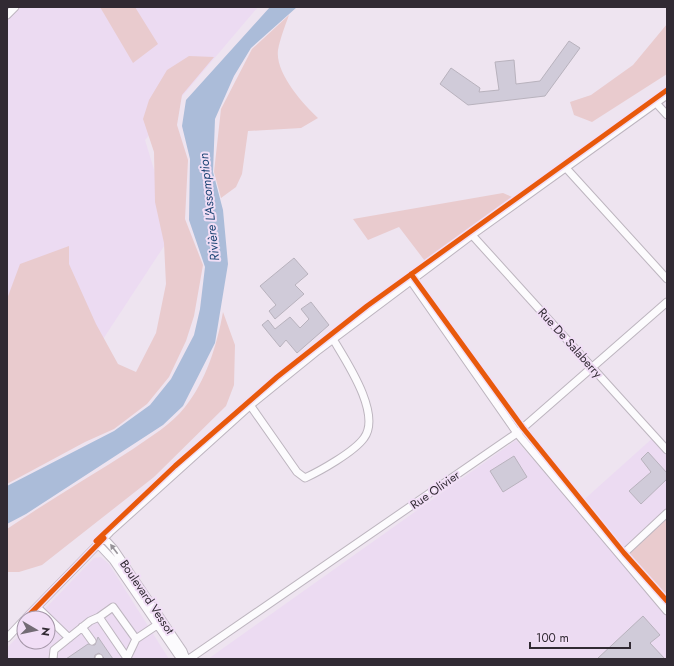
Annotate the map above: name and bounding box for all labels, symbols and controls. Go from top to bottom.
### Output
water label: Rivière L'Assomption [194,152,224,262]
street label: Rue De Salaberry [534,304,607,382]
street label: Rue Olivier [407,466,464,514]
one-way arrow [110,544,118,554]
street label: Boulevard Vessot [115,556,179,638]
north arrow [16,610,56,650]
scale bar [530,624,630,650]
text: N [37,626,54,637]
text: 100 m [536,629,569,647]

